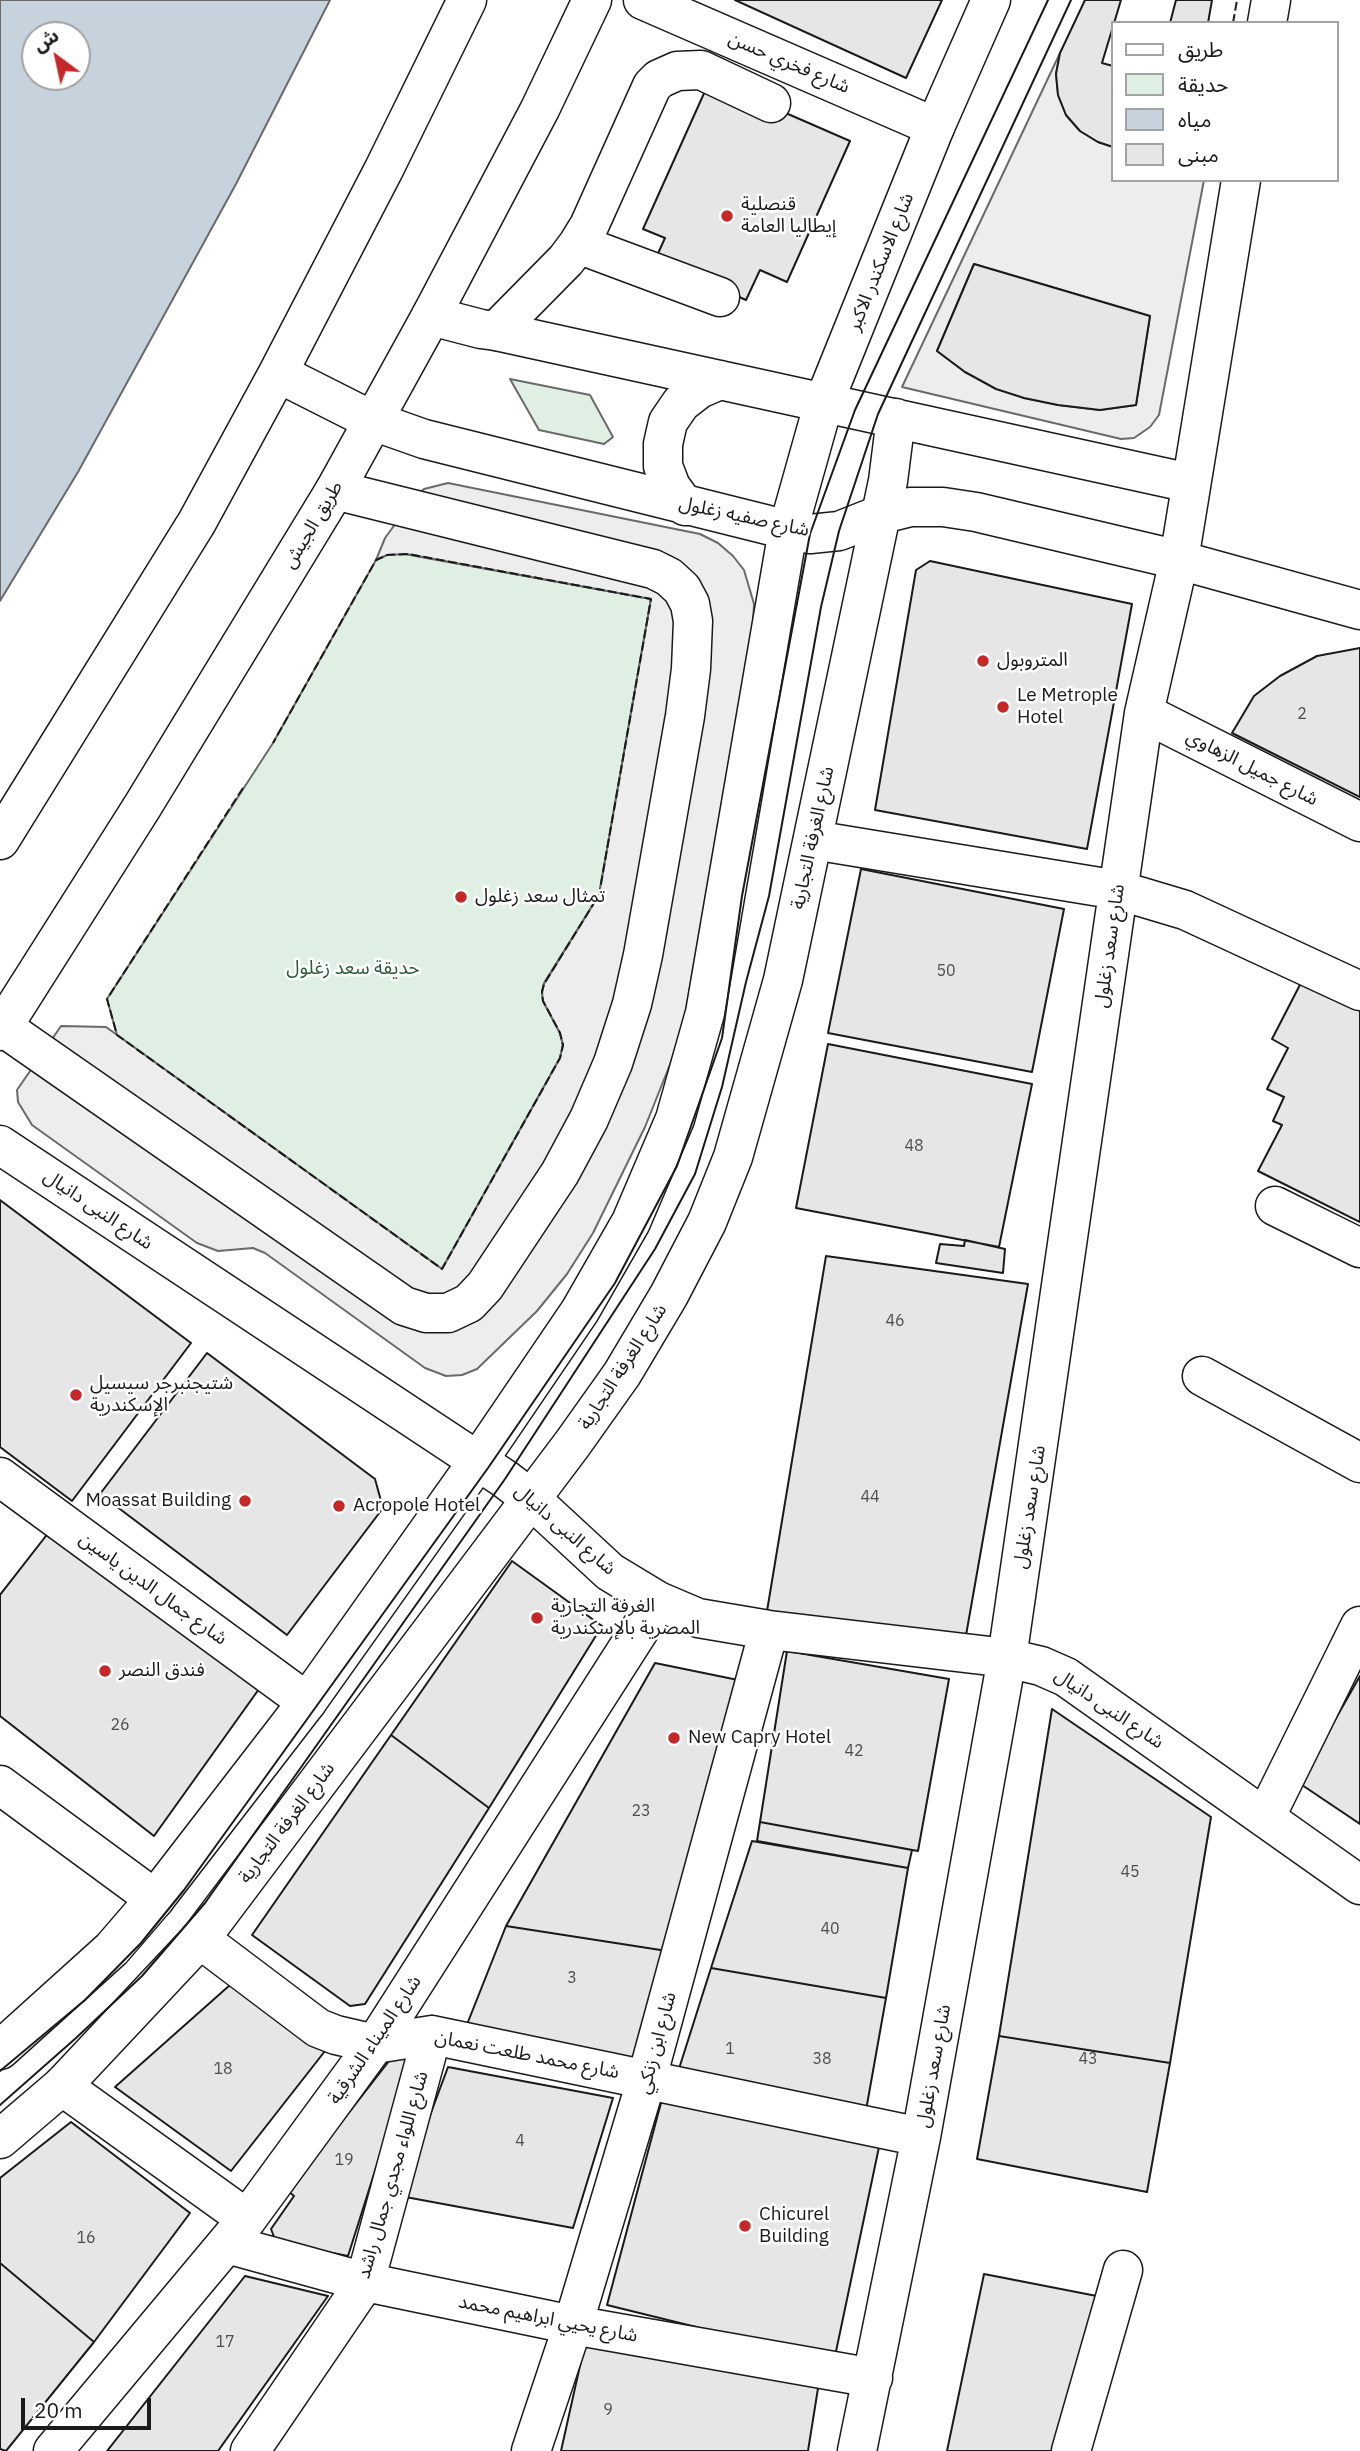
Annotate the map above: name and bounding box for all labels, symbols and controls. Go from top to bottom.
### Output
north arrow [21,21,91,91]
legend [1112,21,1339,182]
text: ش [28,23,63,57]
street label: شارع فخري حسن [725,27,853,99]
text: طريق [1178,35,1223,63]
text: حديقة [1178,70,1228,98]
text: مياه [1178,105,1211,133]
text: مبنى [1178,140,1219,168]
street label: شارع الاسكندر الاكبر [843,190,919,334]
place label: قنصلية إيطاليا العامة [741,194,836,238]
marker: قنصلية إيطاليا العامة [719,208,735,224]
street label: طريق الجيش [278,477,348,573]
street label: شارع صفيه زغلول [677,492,811,542]
place label: المتروبول [997,650,1068,672]
marker: المتروبول [975,653,991,669]
place label: Le Metrople Hotel [1017,685,1118,729]
marker: Le Metrople Hotel [995,699,1011,715]
house number: 2 [1297,704,1307,724]
street label: شارع جميل الزهاوي [1182,725,1322,811]
street label: شارع الغرفة التجارية [787,764,839,912]
street label: شارع سعد زغلول [1090,883,1130,1009]
place label: تمثال سعد زغلول [475,886,605,908]
marker: تمثال سعد زغلول [453,889,469,905]
park label: حديقة سعد زغلول [286,958,420,980]
house number: 50 [936,961,956,981]
house number: 48 [904,1136,924,1156]
street label: شارع النبى دانيال [39,1165,157,1255]
street label: شارع الغرفة التجارية [574,1300,672,1434]
house number: 46 [885,1311,905,1331]
place label: شتيجنبرجر سيسيل الإسكندرية [90,1373,233,1417]
marker: شتيجنبرجر سيسيل الإسكندرية [68,1387,84,1403]
street label: شارع سعد زغلول [1009,1444,1051,1570]
street label: شارع النبى دانيال [510,1480,620,1580]
house number: 44 [860,1487,880,1507]
place label: Moassat Building [85,1490,231,1512]
marker: Moassat Building [237,1493,253,1509]
place label: Acropole Hotel [353,1495,480,1517]
marker: Acropole Hotel [331,1498,347,1514]
street label: شارع جمال الدين ياسين [74,1528,232,1650]
place label: الغرفة التجارية المصرية بالإسكندرية [551,1596,700,1640]
marker: الغرفة التجارية المصرية بالإسكندرية [529,1610,545,1626]
place label: فندق النصر [119,1660,205,1682]
marker: فندق النصر [97,1663,113,1679]
street label: شارع النبى دانيال [1050,1664,1168,1754]
house number: 26 [110,1715,130,1735]
place label: New Capry Hotel [688,1727,831,1749]
marker: New Capry Hotel [666,1730,682,1746]
house number: 42 [844,1741,864,1761]
street label: شارع الغرفة التجارية [234,1758,340,1888]
house number: 23 [631,1801,651,1821]
house number: 45 [1120,1862,1140,1882]
house number: 40 [820,1919,840,1939]
house number: 3 [567,1968,577,1988]
street label: شارع الميناء الشرقية [323,1971,427,2109]
street label: شارع ابن زنكي [632,1990,682,2096]
street label: شارع سعد زغلول [912,2003,956,2129]
street label: شارع محمد طلعت نعمان [433,2026,621,2084]
house number: 1 [725,2039,735,2059]
house number: 38 [812,2049,832,2069]
house number: 43 [1078,2049,1098,2069]
house number: 18 [213,2059,233,2079]
street label: شارع اللواء مجدي جمال راشد [352,2069,434,2281]
house number: 4 [515,2131,525,2151]
house number: 19 [334,2150,354,2170]
place label: Chicurel Building [759,2204,829,2248]
marker: Chicurel Building [737,2218,753,2234]
house number: 16 [76,2228,96,2248]
street label: شارع يحيي ابراهيم محمد [456,2290,640,2348]
house number: 17 [215,2332,235,2352]
scale bar [24,2384,154,2428]
text: 20 m [34,2396,83,2424]
house number: 9 [603,2400,613,2420]

